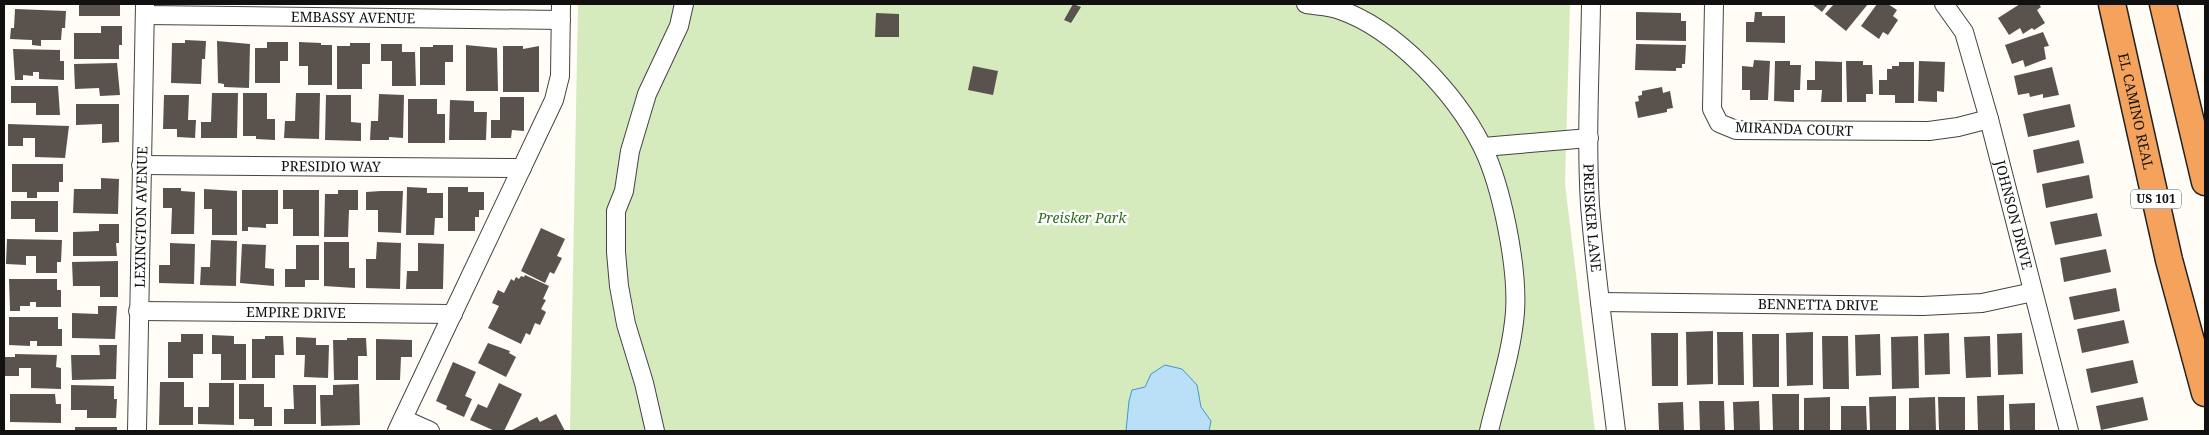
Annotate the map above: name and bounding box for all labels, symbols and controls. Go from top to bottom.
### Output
street label: EMBASSY AVENUE [291,7,416,27]
street label: EL CAMINO REAL [2114,51,2159,172]
street label: MIRANDA COURT [1735,117,1854,140]
street label: LEXINGTON AVENUE [130,146,151,288]
street label: PRESIDIO WAY [281,156,381,176]
street label: JOHNSON DRIVE [1991,157,2037,272]
street label: PREISKER LANE [1579,163,1606,273]
road number: US 101 [2131,190,2181,208]
park label: Preisker Park [1037,208,1127,227]
street label: BENNETTA DRIVE [1758,294,1879,314]
street label: EMPIRE DRIVE [246,302,346,322]

